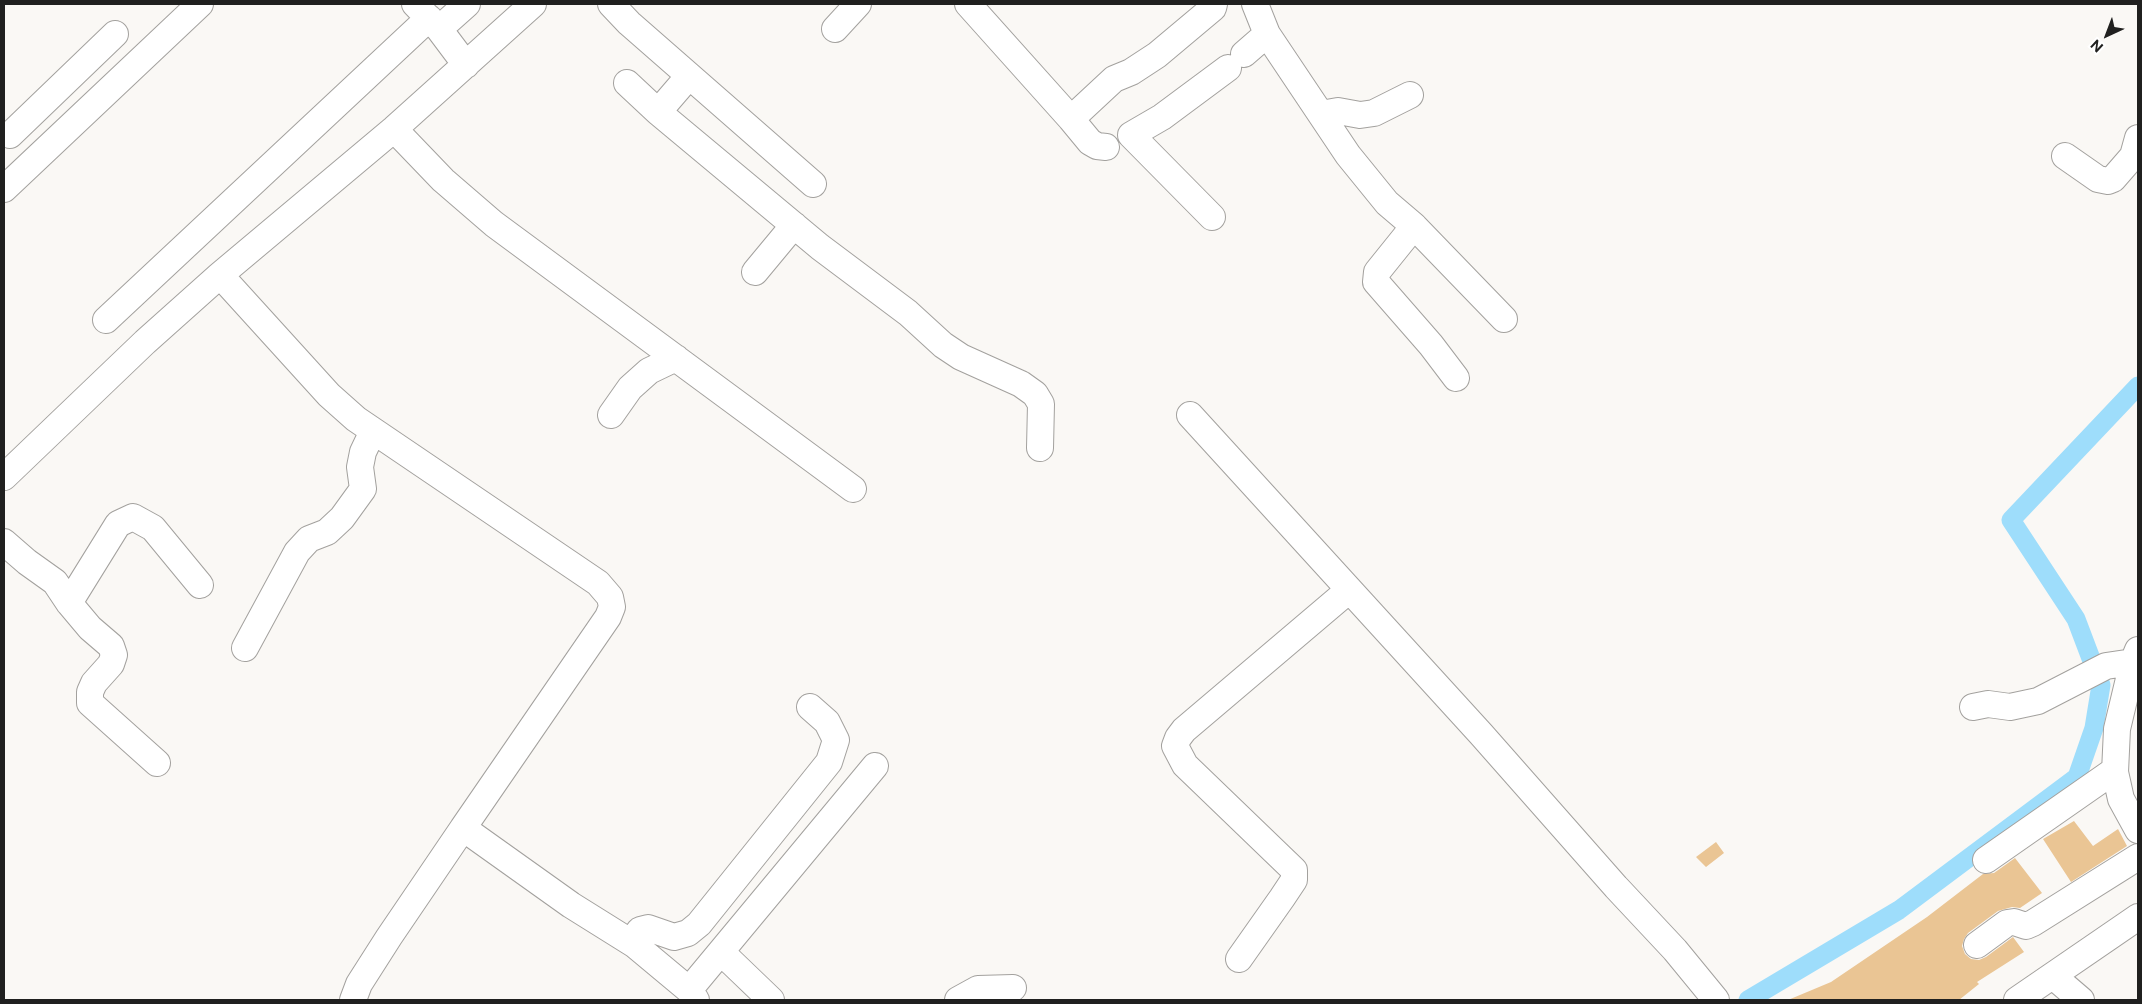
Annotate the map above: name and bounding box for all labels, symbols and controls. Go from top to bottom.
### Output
north arrow [2082,10,2132,60]
text: N [2087,36,2106,56]

